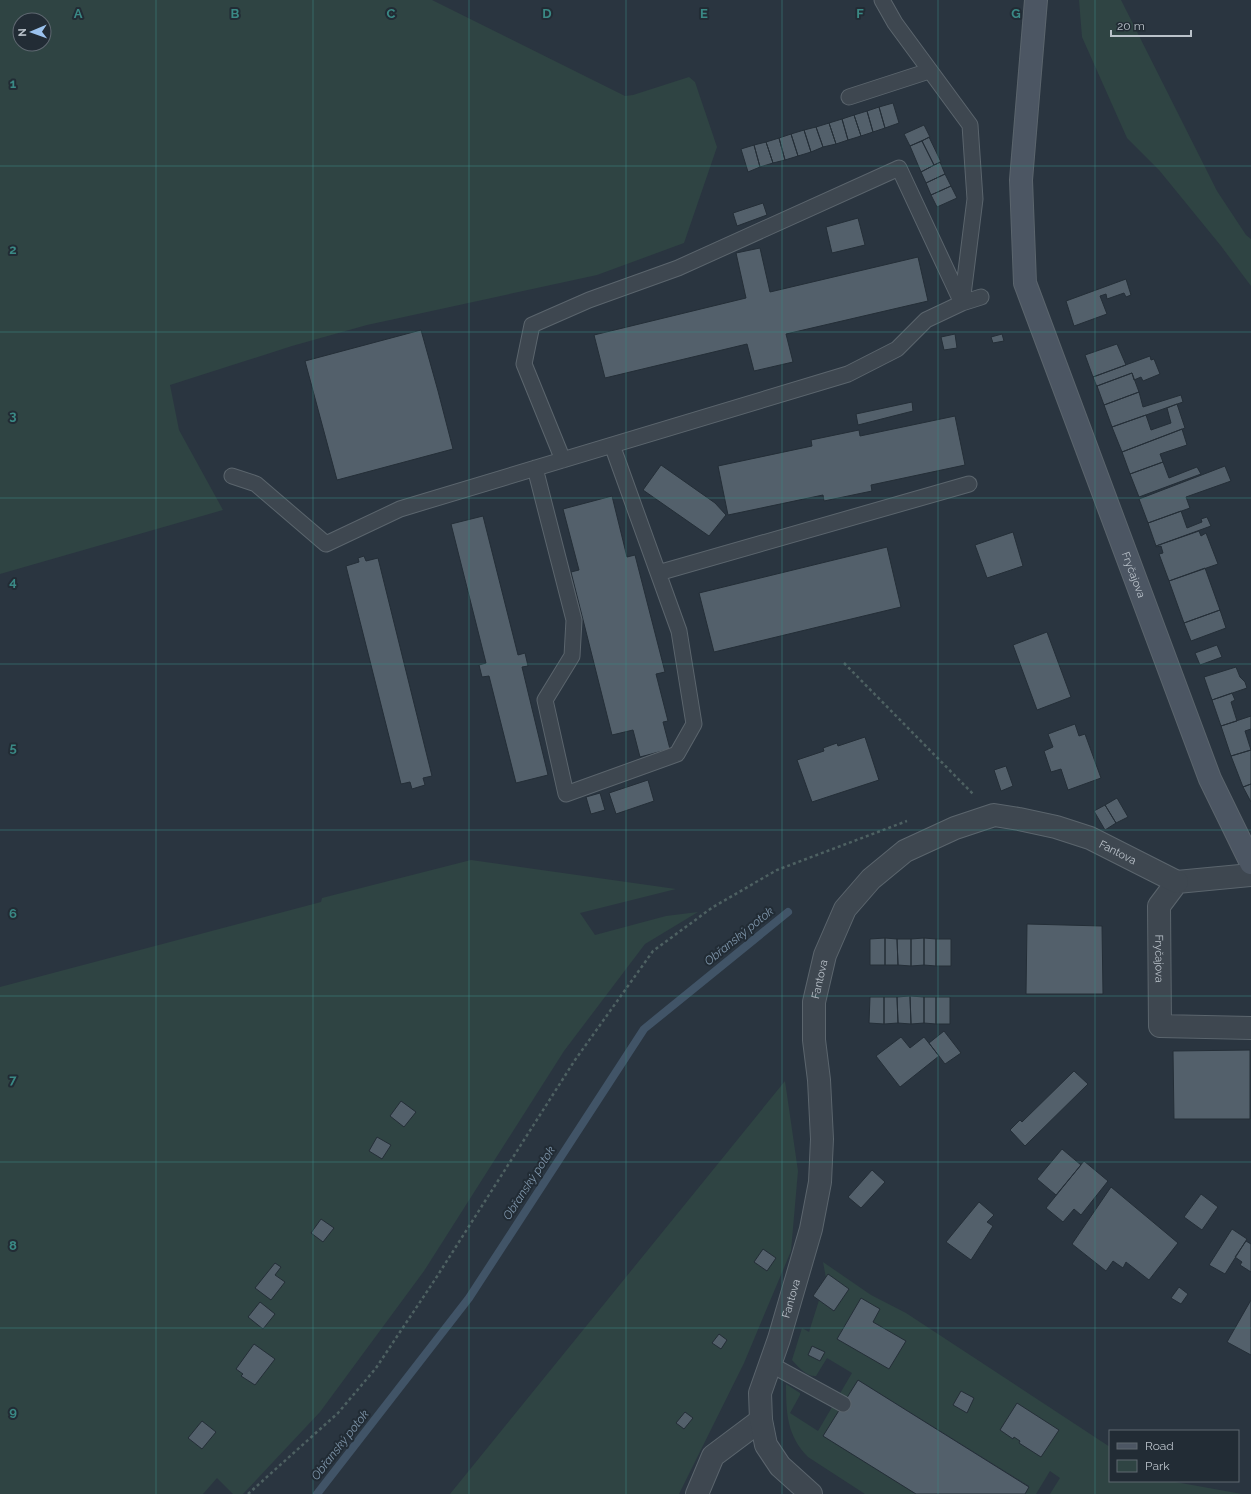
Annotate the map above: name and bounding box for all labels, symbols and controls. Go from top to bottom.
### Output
text: A [74,6,83,21]
text: B [231,6,240,21]
text: C [387,6,396,21]
text: D [542,6,552,21]
text: E [700,6,708,21]
text: F [856,6,864,21]
text: G [1011,6,1021,21]
north arrow [12,12,52,52]
scale bar [1111,12,1191,38]
text: 20 m [1117,19,1145,33]
text: N [16,28,29,37]
text: 1 [10,76,17,91]
text: 2 [9,242,17,257]
text: 3 [9,408,17,423]
street label: Fryčajova [1119,550,1148,600]
text: 4 [9,574,17,589]
text: 5 [9,740,17,755]
street label: Fantova [1097,838,1138,867]
water label: Obřanský potok [702,903,777,968]
text: 6 [9,906,17,921]
street label: Fryčajova [1152,934,1166,983]
street label: Fantova [809,958,831,1000]
text: 7 [9,1072,17,1087]
water label: Obřanský potok [500,1143,558,1222]
text: 8 [9,1238,17,1253]
street label: Fantova [779,1278,803,1320]
text: 9 [9,1404,17,1419]
water label: Obřanský potok [308,1407,372,1483]
legend [1109,1430,1239,1482]
text: Road [1145,1439,1174,1453]
text: Park [1145,1459,1170,1473]

